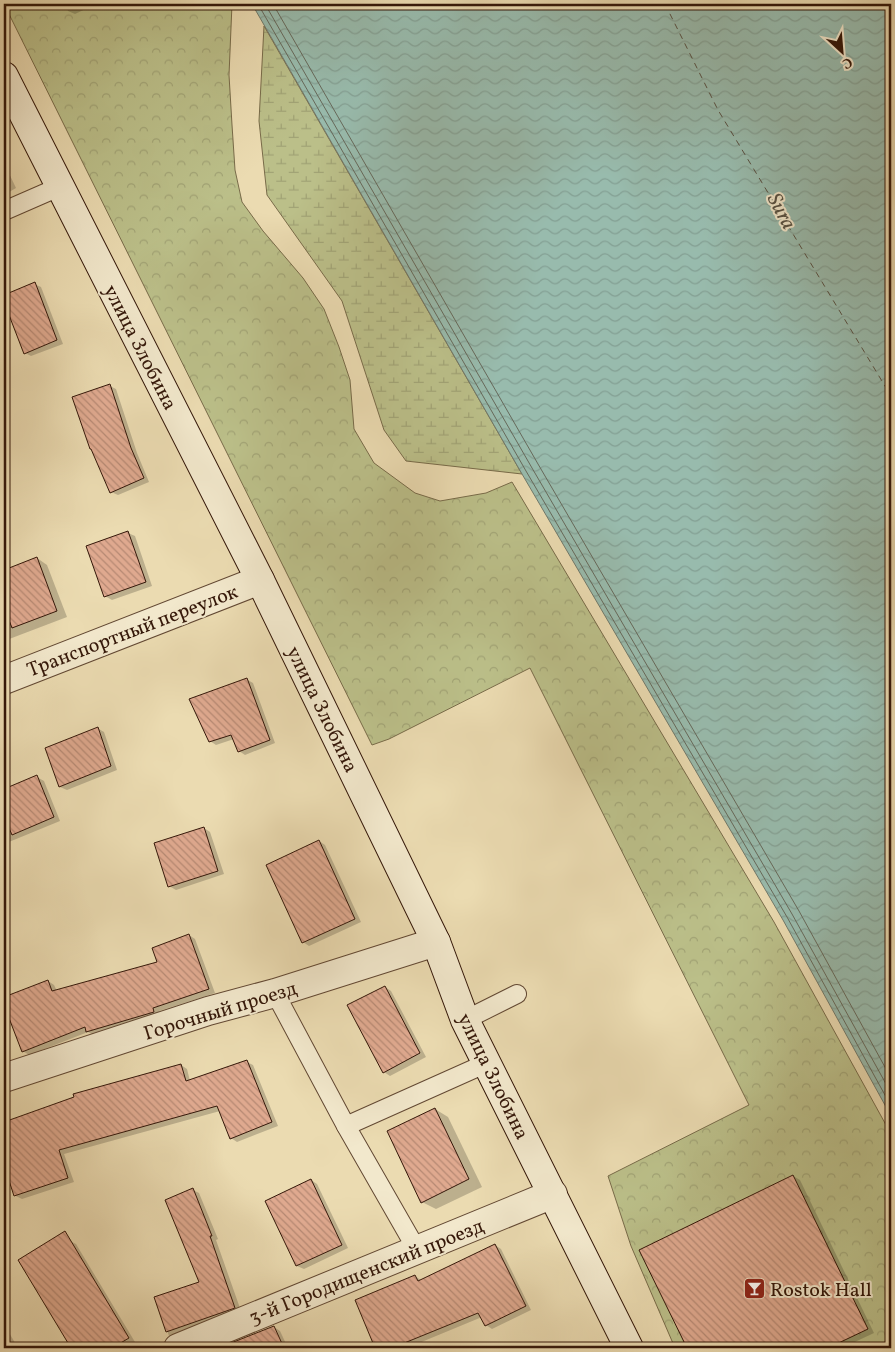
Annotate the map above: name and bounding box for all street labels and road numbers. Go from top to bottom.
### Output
street label: улица Злобина [96,280,183,416]
street label: Транспортный переулок [23,579,243,685]
street label: улица Злобина [278,642,364,778]
street label: Горочный проезд [140,975,301,1049]
street label: улица Злобина [449,1009,535,1145]
street label: 3-й Городищенский проезд [245,1213,488,1333]

